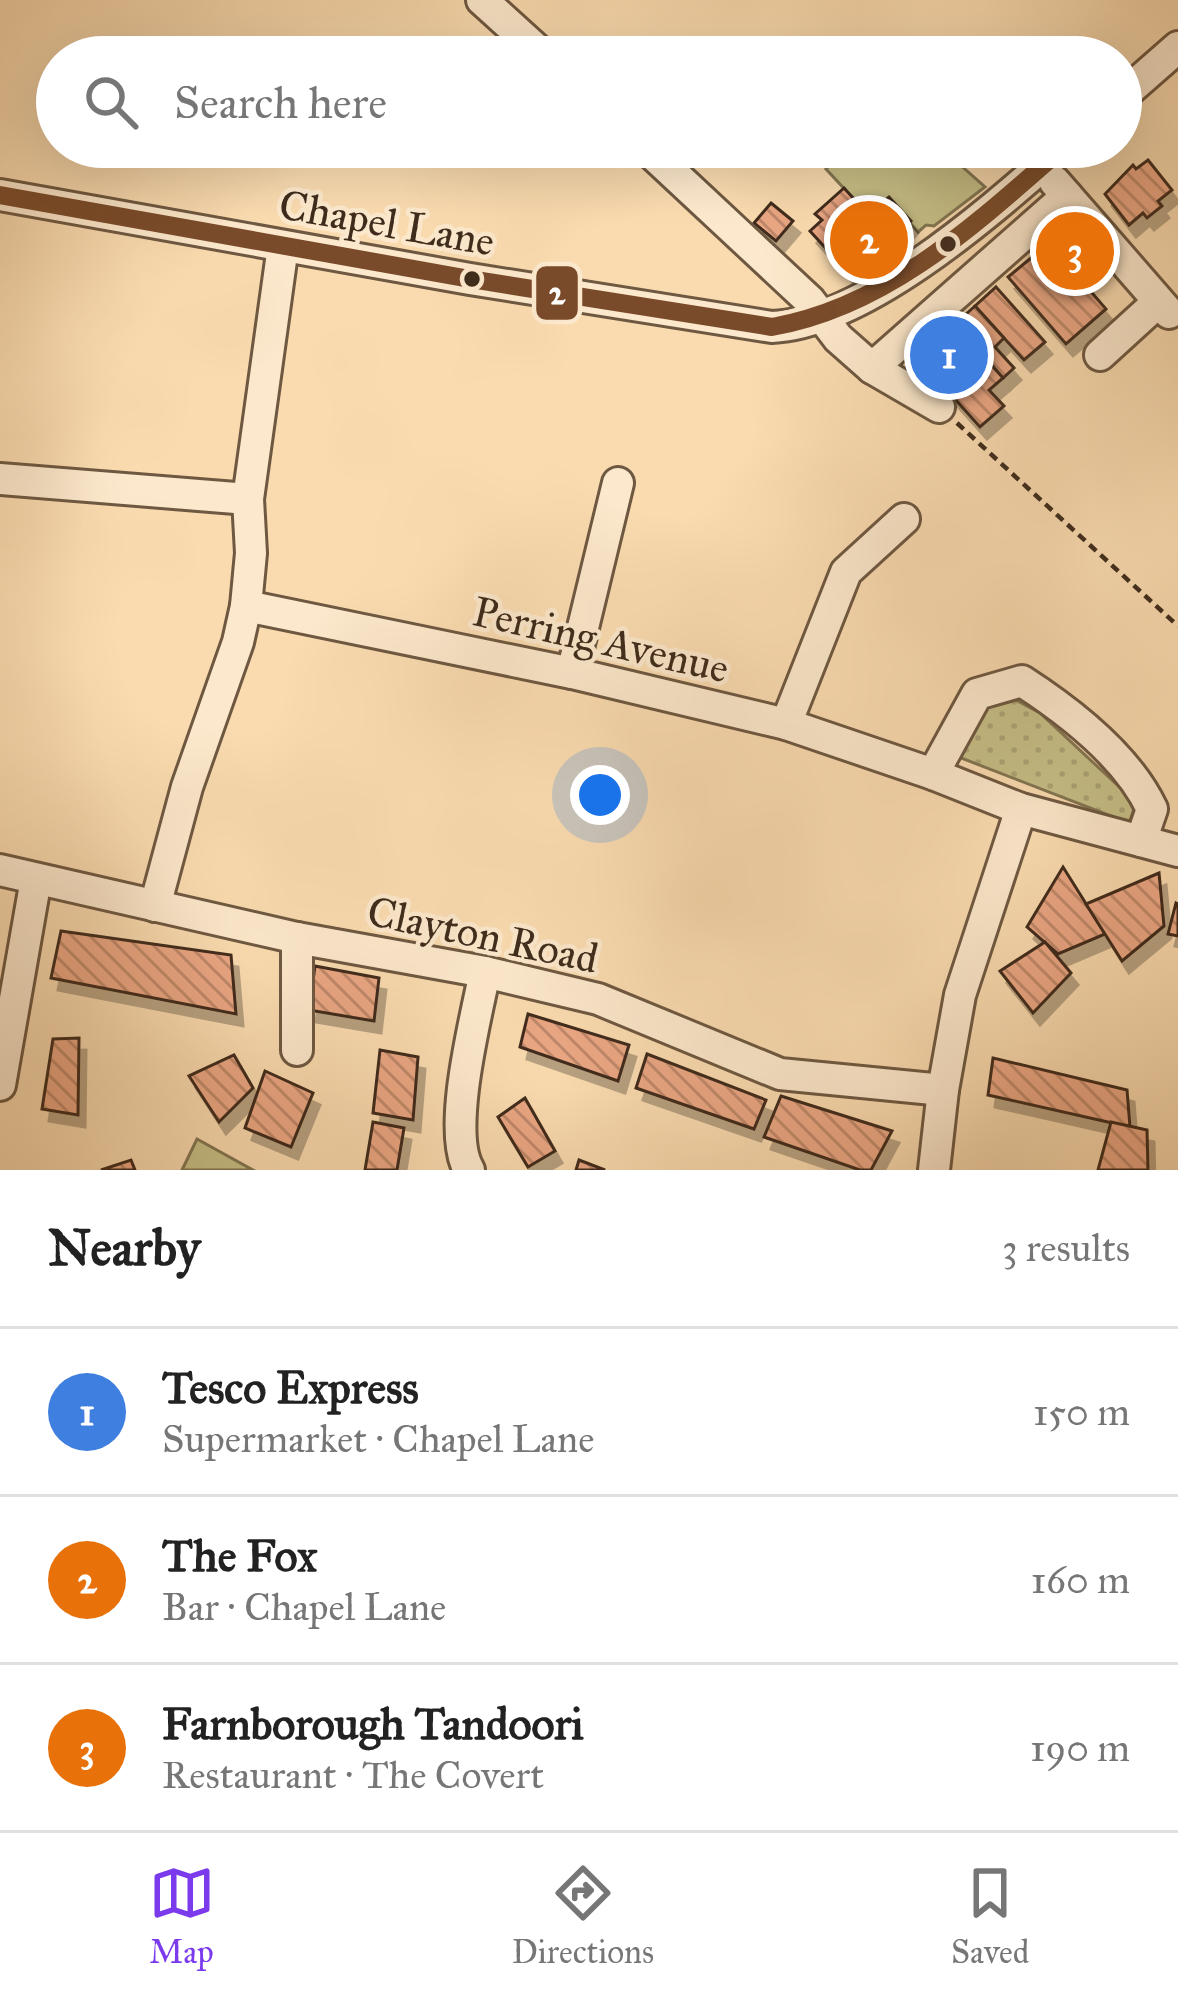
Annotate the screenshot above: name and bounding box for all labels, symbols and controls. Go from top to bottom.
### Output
search box [36,36,1142,168]
icon: search [78,69,144,135]
text: Search here [174,75,387,130]
street label: Chapel Lane [275,178,498,267]
pin: 2 [830,195,908,285]
pin: 3 [1036,206,1114,296]
unlabelled marker [937,233,959,255]
line badge: 2 [534,264,580,322]
unlabelled marker [461,268,483,290]
text: 2 [549,273,566,313]
pin: 1 [910,310,988,400]
street label: Perring Avenue [468,585,734,695]
your location [570,765,630,825]
street label: Clayton Road [363,885,603,985]
text: Nearby [48,1217,200,1279]
text: 3 results [1002,1224,1130,1272]
text: Tesco Express [162,1360,419,1415]
text: 1 [79,1388,95,1436]
text: 150 m [1033,1388,1130,1436]
text: Supermarket · Chapel Lane [162,1415,594,1463]
text: The Fox [162,1528,317,1583]
text: 2 [77,1556,97,1604]
text: 160 m [1031,1556,1130,1604]
text: Bar · Chapel Lane [162,1583,446,1631]
text: Farnborough Tandoori [162,1696,584,1751]
text: 3 [79,1724,95,1772]
text: 190 m [1030,1724,1130,1772]
text: Restaurant · The Covert [162,1751,544,1799]
tab: Map [149,1860,215,1972]
tab: Directions [512,1860,654,1972]
tab: Saved [951,1860,1029,1972]

